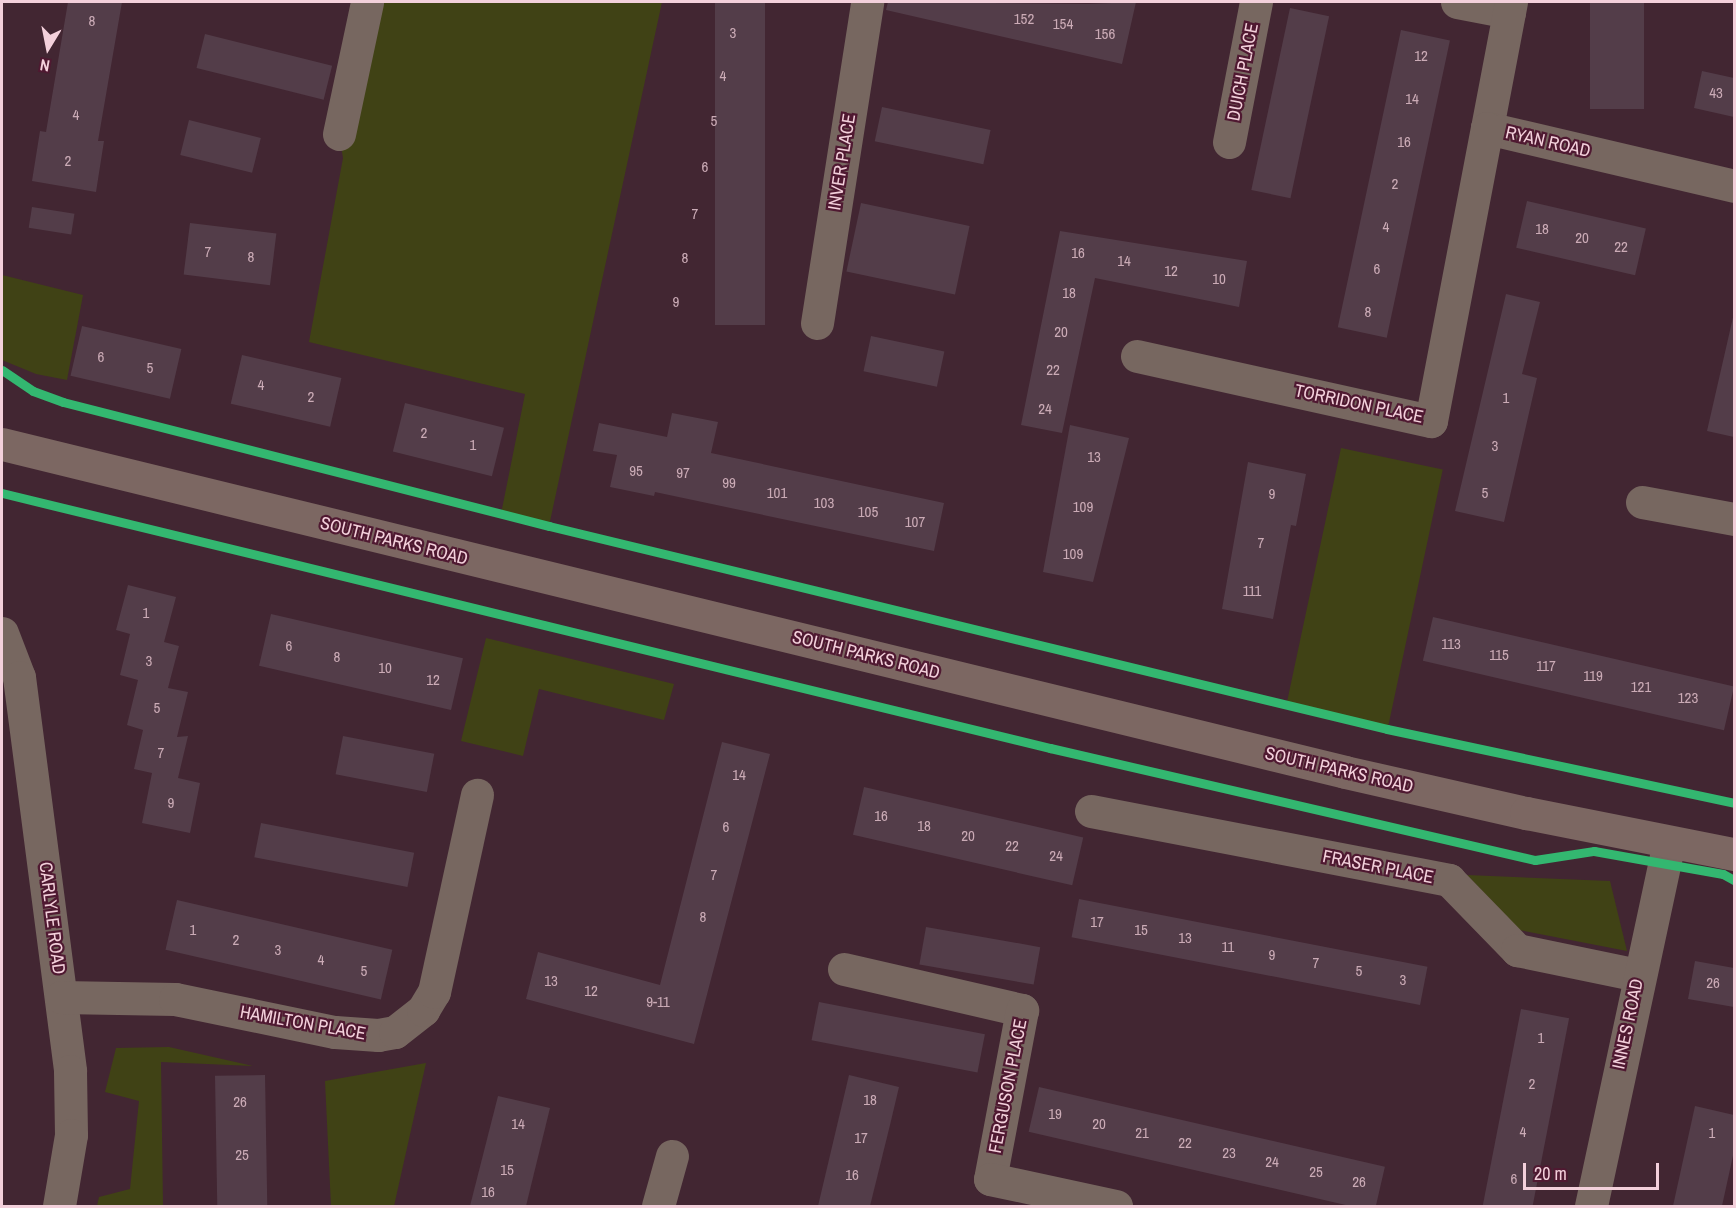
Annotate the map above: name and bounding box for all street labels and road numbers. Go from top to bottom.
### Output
street label: DUICH PLACE [1223,21,1263,123]
street label: INVER PLACE [824,112,860,212]
street label: RYAN ROAD [1503,122,1593,162]
street label: TORRIDON PLACE [1293,380,1425,428]
street label: SOUTH PARKS ROAD [318,512,470,570]
street label: SOUTH PARKS ROAD [790,626,942,684]
street label: SOUTH PARKS ROAD [1263,742,1415,798]
street label: FRASER PLACE [1321,846,1435,888]
street label: CARLYLE ROAD [34,861,70,975]
street label: INNES ROAD [1608,977,1648,1071]
street label: HAMILTON PLACE [238,1001,368,1045]
street label: FERGUSON PLACE [984,1017,1032,1155]

